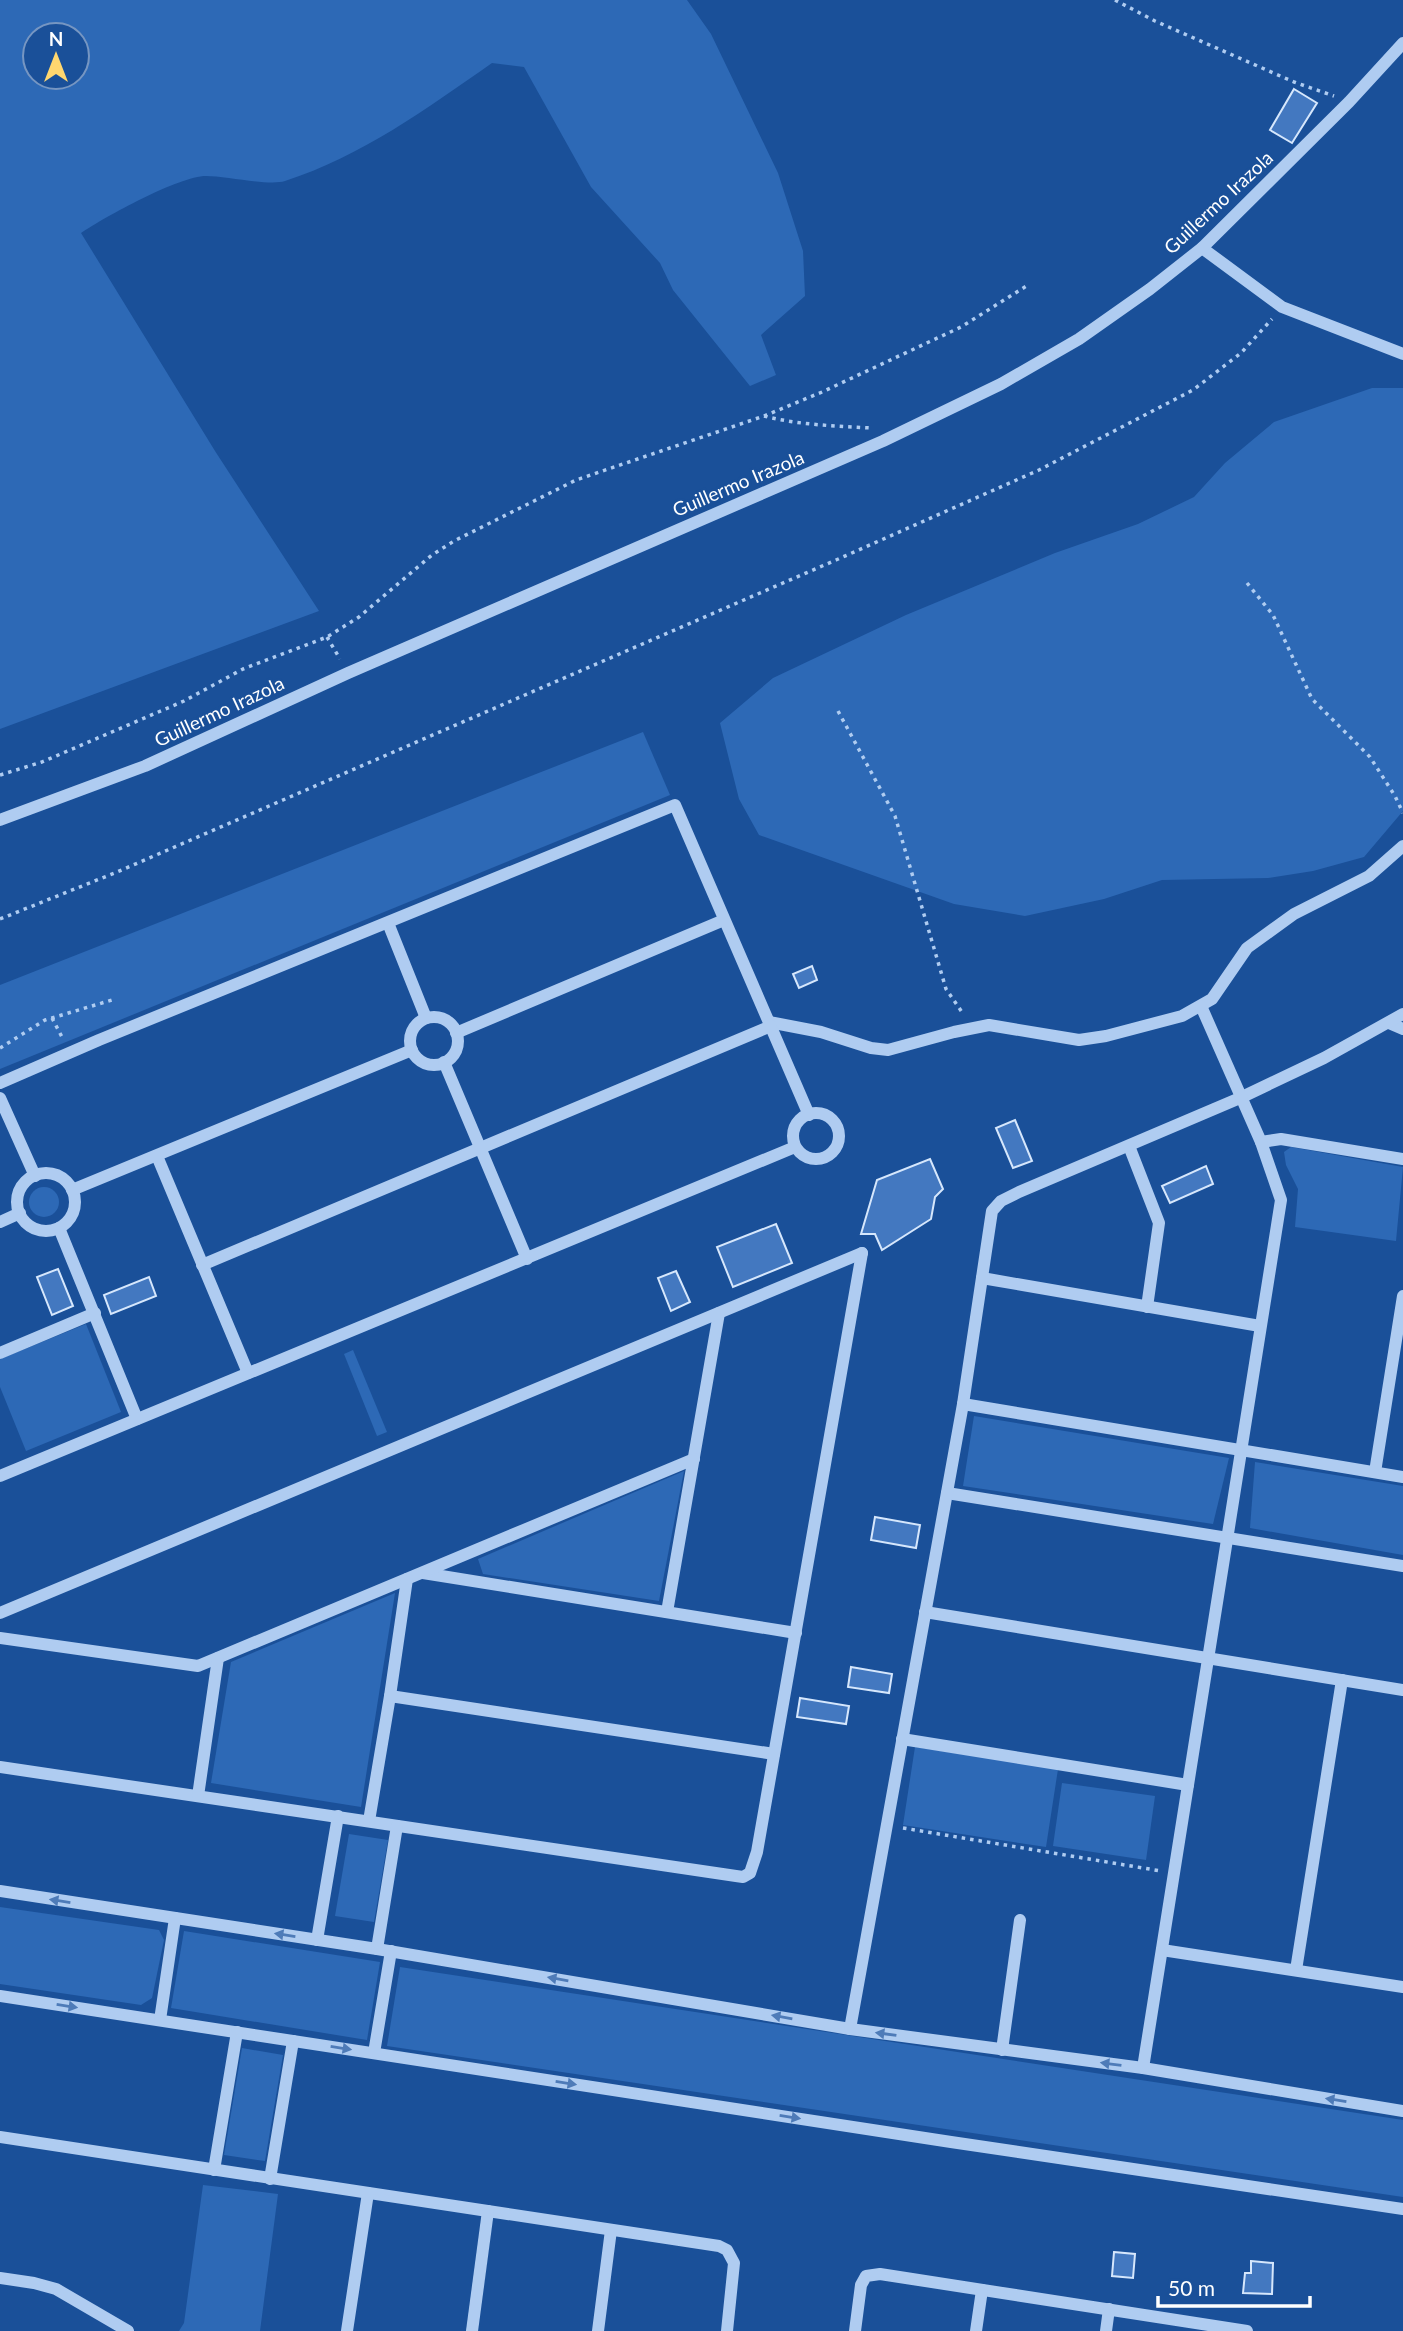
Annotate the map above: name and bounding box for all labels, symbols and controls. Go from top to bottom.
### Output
north arrow [21,21,91,91]
text: N [49,27,63,50]
street label: Guillermo Irazola [1159,146,1277,258]
street label: Guillermo Irazola [669,445,807,521]
street label: Guillermo Irazola [150,671,288,751]
one-way arrow [49,1895,71,1906]
one-way arrow [274,1929,296,1940]
one-way arrow [547,1973,569,1984]
one-way arrow [57,2001,79,2012]
one-way arrow [771,2011,793,2022]
one-way arrow [874,2028,896,2039]
one-way arrow [330,2043,352,2054]
one-way arrow [1100,2059,1122,2070]
one-way arrow [555,2078,577,2089]
one-way arrow [1325,2094,1347,2105]
one-way arrow [780,2112,802,2123]
scale bar [1158,2264,1310,2308]
text: 50 m [1168,2275,1215,2300]

